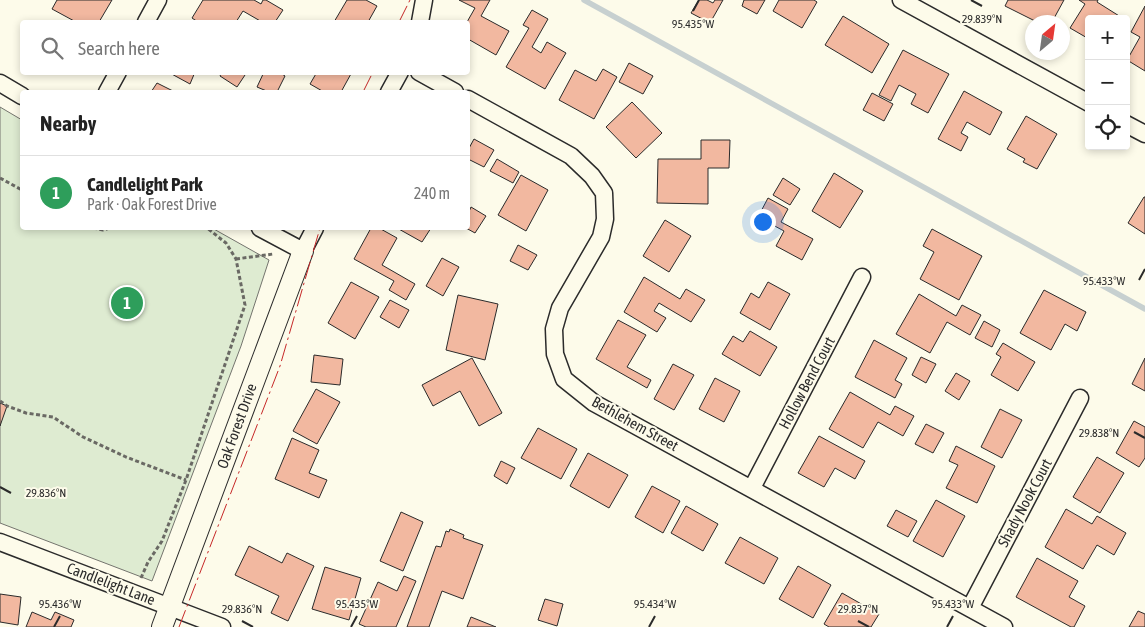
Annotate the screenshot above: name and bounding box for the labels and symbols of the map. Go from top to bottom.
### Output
text: 29.839°N [962,12,1002,26]
north arrow [1025,15,1070,60]
text: 95.435°W [672,17,714,31]
your location [750,209,776,235]
text: 95.433°W [1083,274,1125,288]
pin: 1 [111,284,143,322]
street label: Hollow Bend Court [775,334,838,432]
street label: Oak Forest Drive [213,381,260,471]
street label: Bethlehem Street [589,393,681,454]
text: 29.838°N [1079,426,1119,440]
street label: Shady Nook Court [994,456,1055,550]
text: 29.836°N [26,486,66,500]
street label: Candlelight Lane [65,559,158,608]
text: 95.436°W [39,597,81,611]
text: 95.435°W [336,597,378,611]
text: 95.434°W [634,597,676,611]
text: 95.433°W [932,597,974,611]
text: 29.836°N [222,602,262,616]
text: 29.837°N [838,602,878,616]

